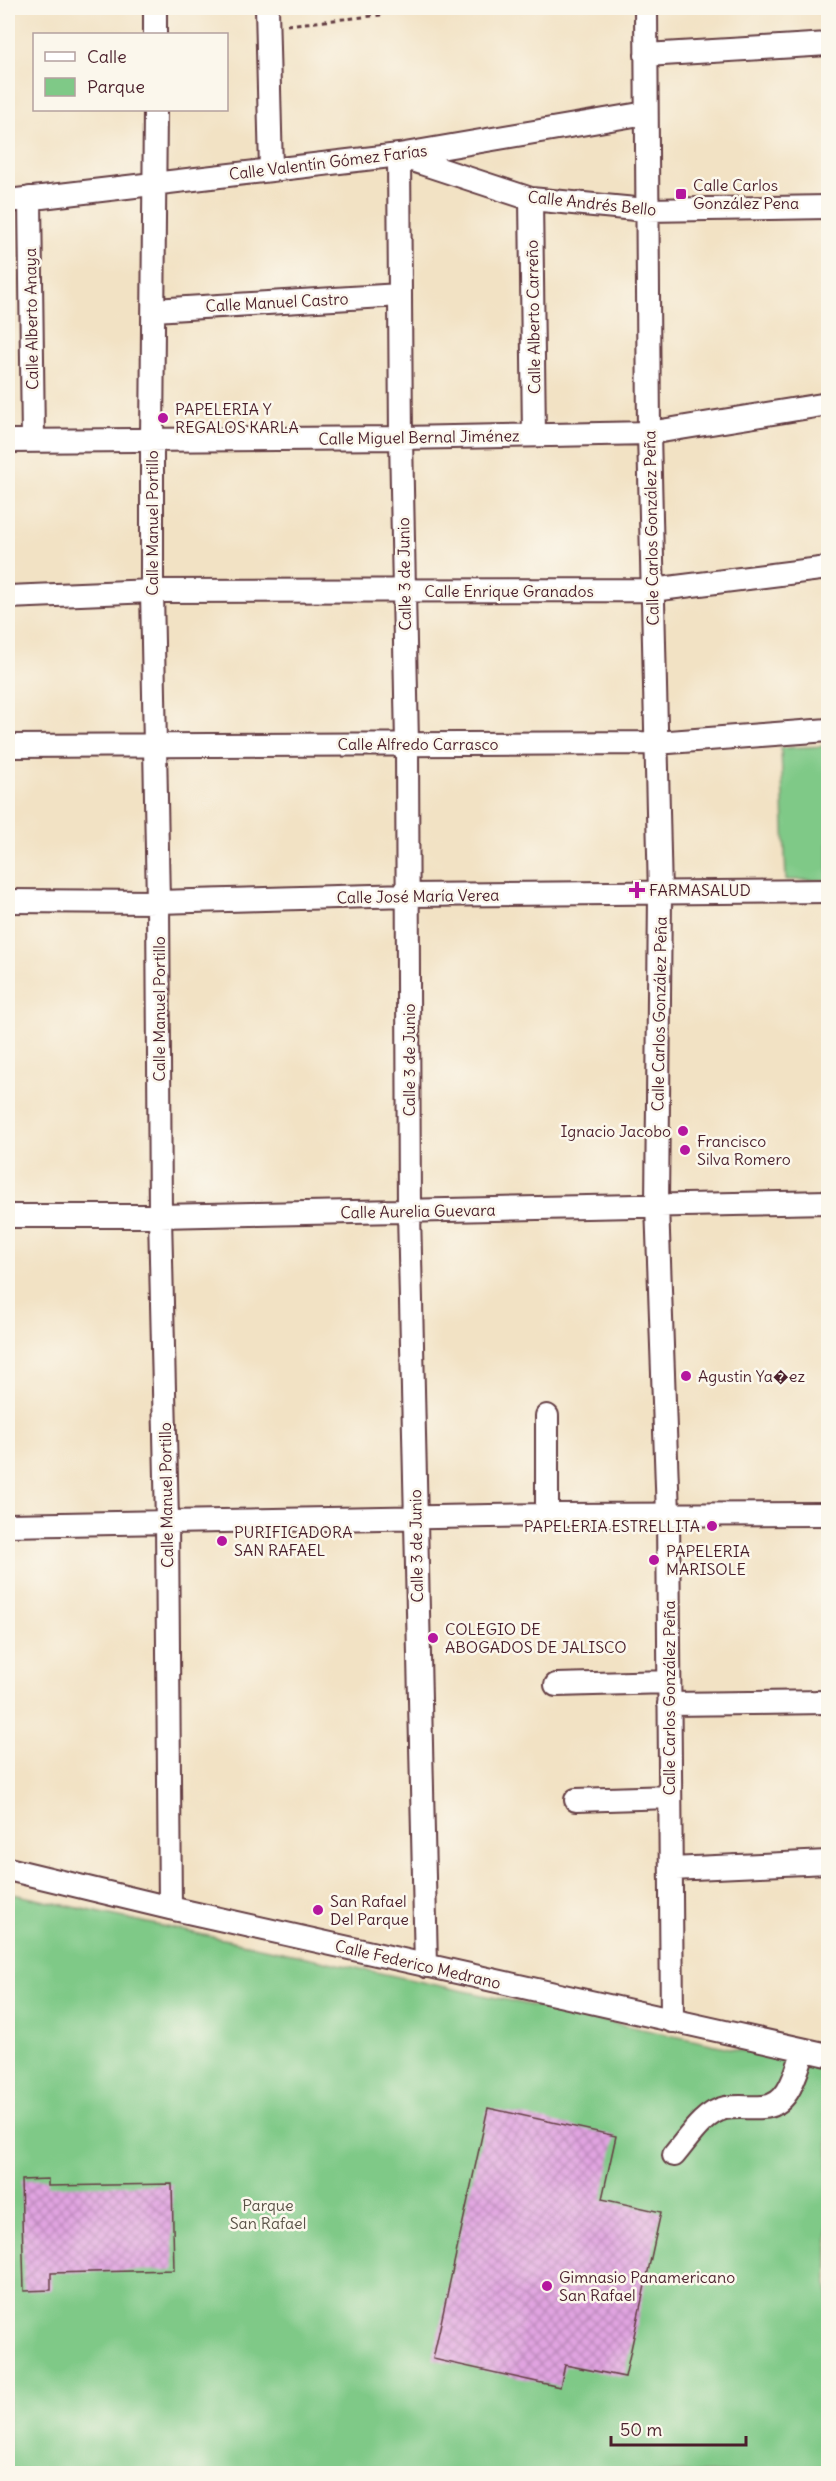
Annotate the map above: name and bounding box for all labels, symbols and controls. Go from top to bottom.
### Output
legend [33,33,228,111]
text: Calle [87,45,127,68]
text: Parque [87,75,145,98]
street label: Calle Valentín Gómez Farías [228,140,428,184]
place label: Calle Carlos González Pena [693,175,799,213]
street label: Calle Andrés Bello [527,186,657,220]
marker: Calle Carlos González Pena [674,187,688,201]
street label: Calle Alberto Carreño [522,240,544,394]
street label: Calle Alberto Anaya [20,248,42,390]
street label: Calle Manuel Castro [205,288,349,316]
place label: PAPELERIA Y REGALOS KARLA [175,399,299,437]
marker: PAPELERIA Y REGALOS KARLA [156,411,170,425]
street label: Calle Miguel Bernal Jiménez [318,425,520,449]
street label: Calle Carlos González Peña [639,430,663,626]
street label: Calle Manuel Portillo [142,450,162,596]
street label: Calle 3 de Junio [393,517,415,631]
street label: Calle Enrique Granados [424,581,594,601]
street label: Calle Alfredo Carrasco [338,734,498,754]
place label: FARMASALUD [649,880,751,900]
marker: FARMASALUD [630,883,644,897]
street label: Calle José María Verea [336,885,500,907]
street label: Calle Carlos González Peña [647,916,671,1112]
street label: Calle Manuel Portillo [149,936,169,1082]
street label: Calle 3 de Junio [399,1003,419,1117]
place label: Ignacio Jacobo [561,1121,671,1141]
marker: Ignacio Jacobo [676,1124,690,1138]
place label: Francisco Silva Romero [697,1131,791,1169]
marker: Francisco Silva Romero [678,1143,692,1157]
street label: Calle Aurelia Guevara [340,1200,496,1222]
place label: Agustin Ya�ez [698,1366,805,1386]
marker: Agustin Ya�ez [679,1369,693,1383]
street label: Calle Manuel Portillo [155,1422,177,1568]
street label: Calle 3 de Junio [405,1489,427,1603]
place label: PAPELERIA ESTRELLITA [524,1516,700,1536]
marker: PAPELERIA ESTRELLITA [705,1519,719,1533]
place label: PURIFICADORA SAN RAFAEL [234,1522,352,1560]
marker: PURIFICADORA SAN RAFAEL [215,1534,229,1548]
place label: PAPELERIA MARISOLE [666,1541,750,1579]
marker: PAPELERIA MARISOLE [647,1553,661,1567]
street label: Calle Carlos González Peña [659,1600,679,1796]
place label: COLEGIO DE ABOGADOS DE JALISCO [445,1619,627,1657]
marker: COLEGIO DE ABOGADOS DE JALISCO [426,1631,440,1645]
place label: San Rafael Del Parque [330,1891,409,1929]
marker: San Rafael Del Parque [311,1903,325,1917]
street label: Calle Federico Medrano [333,1935,503,1993]
park label: Parque San Rafael [230,2195,306,2233]
place label: Gimnasio Panamericano San Rafael [559,2267,735,2305]
marker: Gimnasio Panamericano San Rafael [540,2279,554,2293]
scale bar [611,2409,746,2447]
text: 50 m [620,2418,662,2441]

